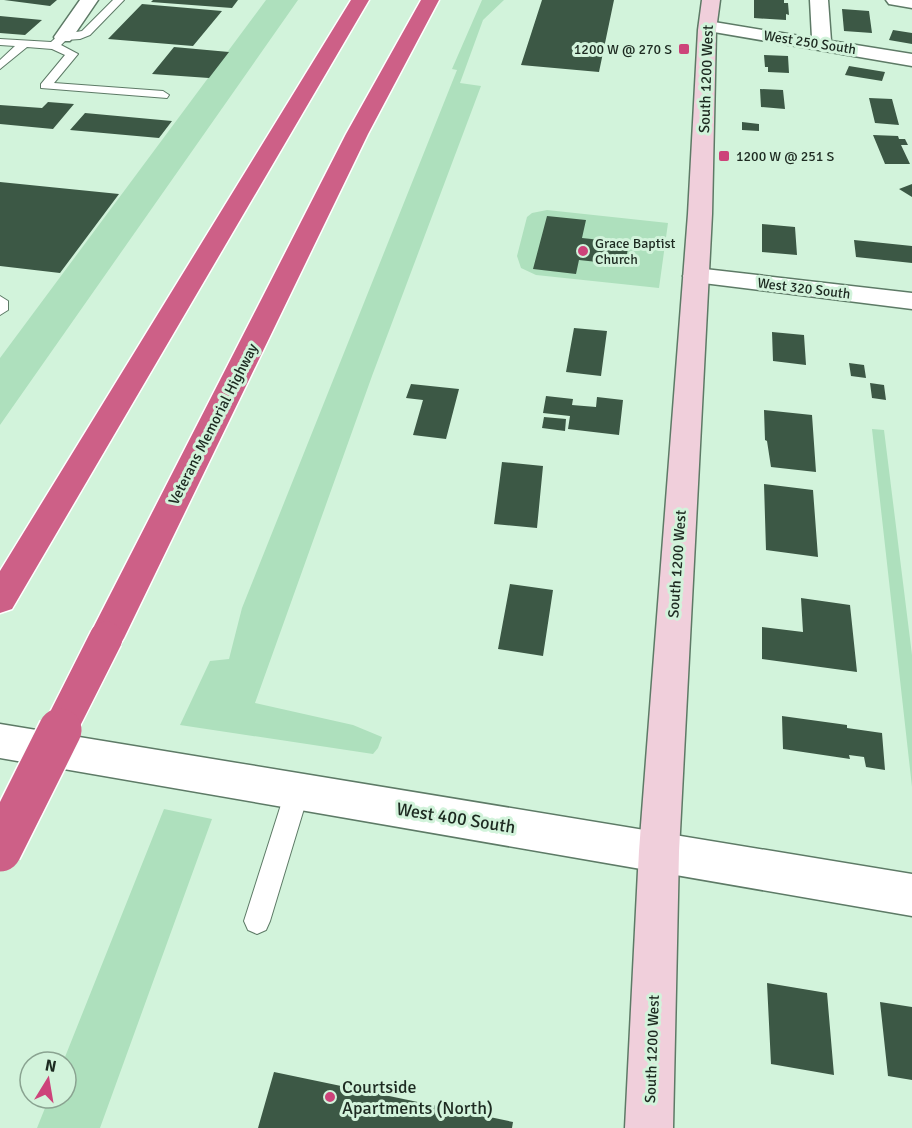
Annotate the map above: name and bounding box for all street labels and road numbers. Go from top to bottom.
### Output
street label: South 1200 West [695,25,717,133]
street label: West 250 South [762,27,857,58]
street label: West 320 South [757,274,851,303]
street label: Veterans Memorial Highway [164,340,262,508]
street label: South 1200 West [664,509,690,619]
street label: West 400 South [395,798,517,838]
street label: South 1200 West [641,995,663,1103]

